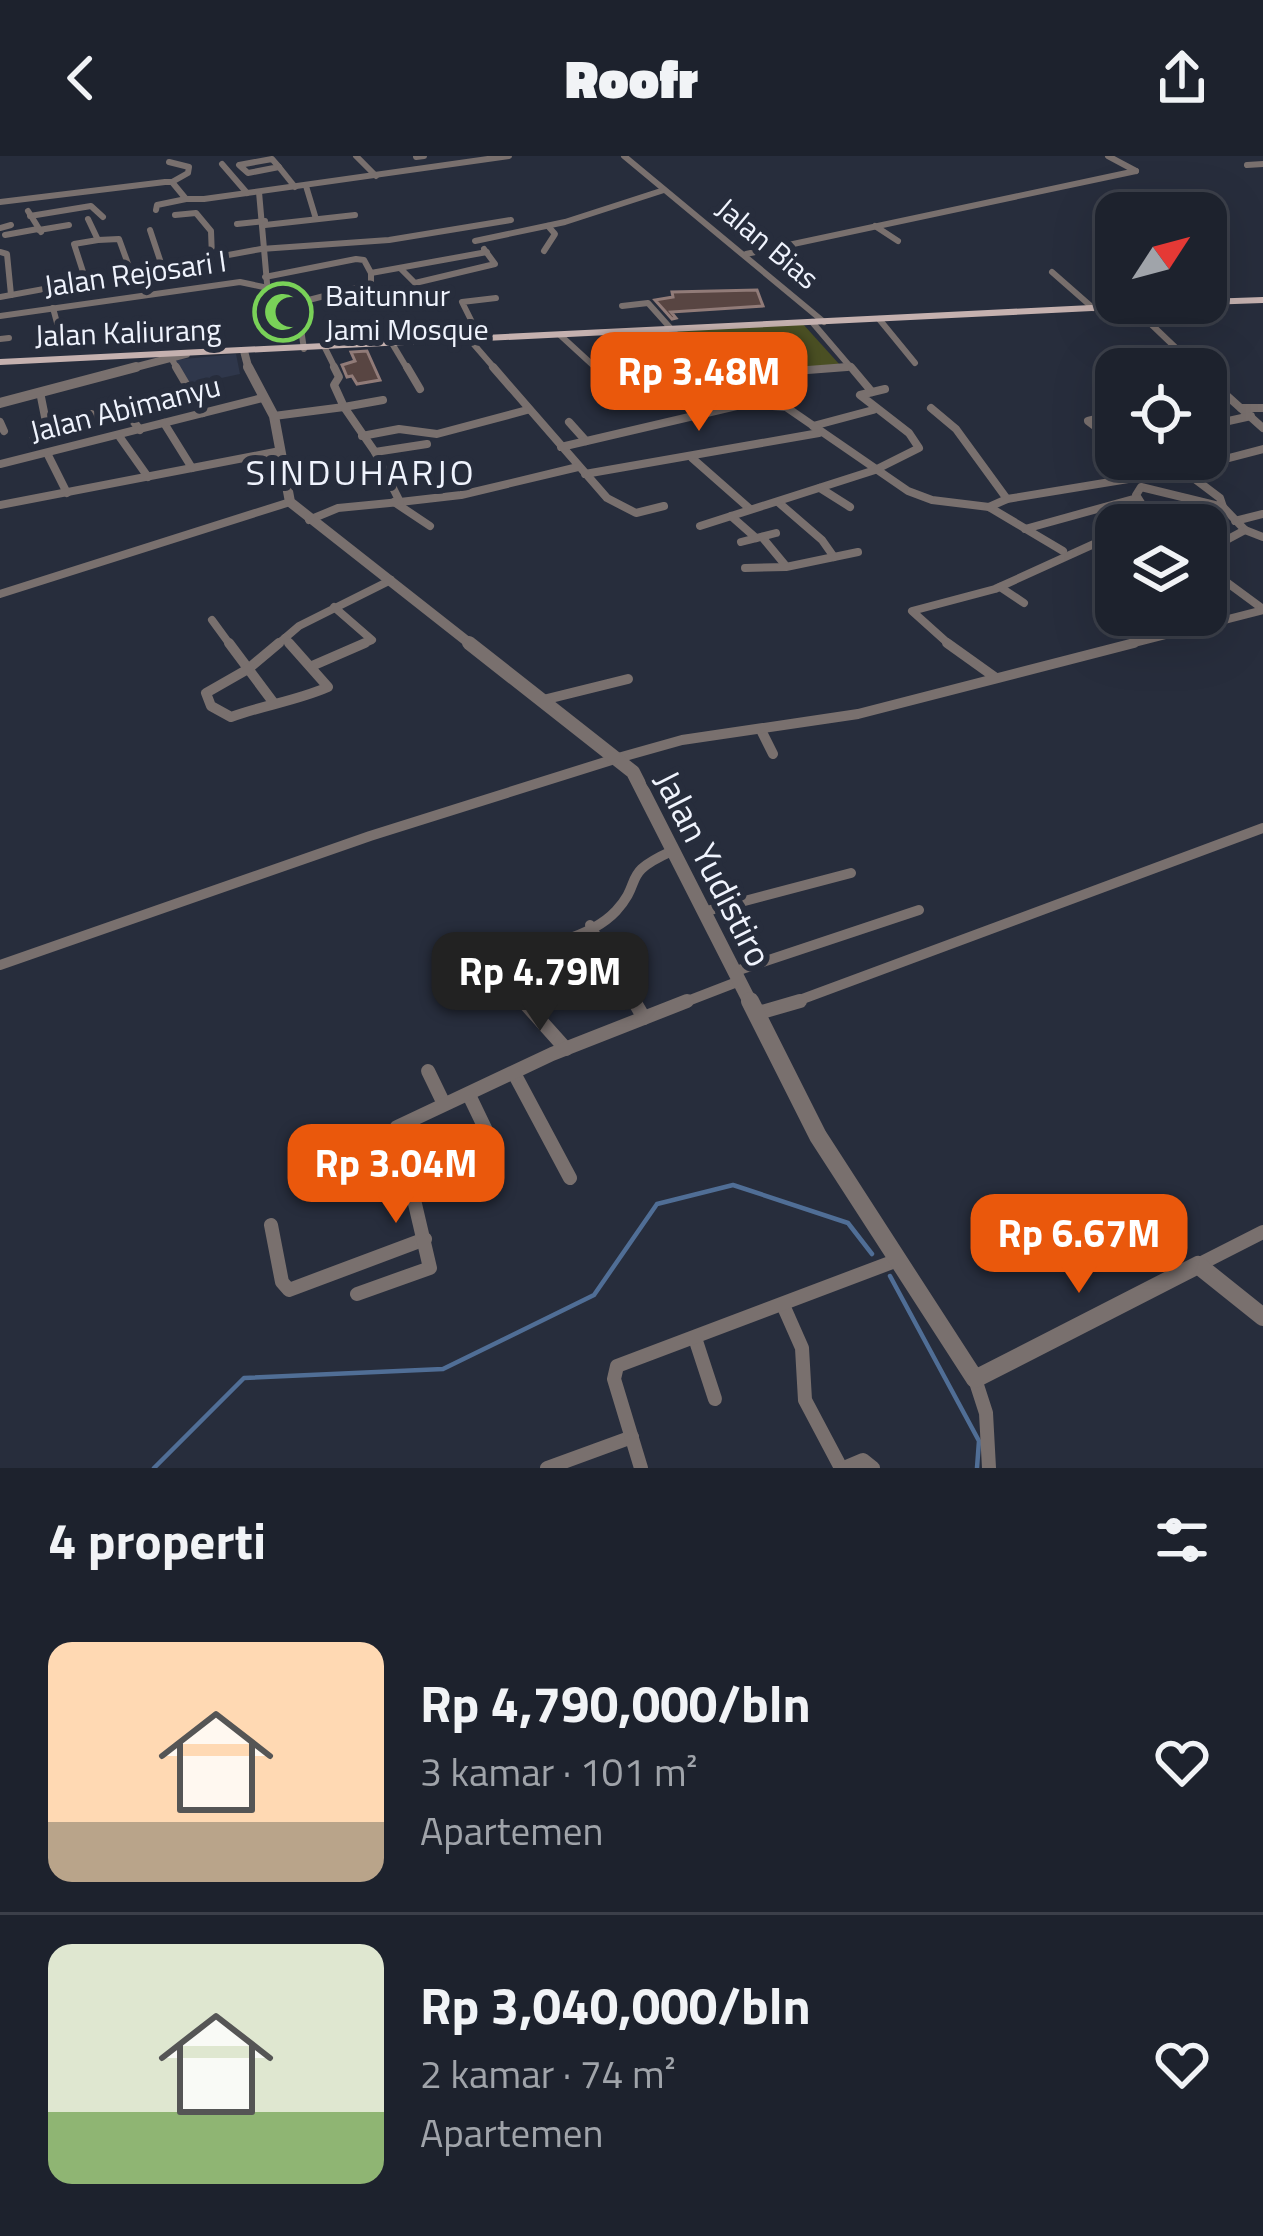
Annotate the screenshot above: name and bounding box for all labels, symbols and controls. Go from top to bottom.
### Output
text: Roofr [565,37,698,119]
icon: back [48,45,114,111]
icon: share [1149,45,1215,111]
street label: Jalan Bias [706,186,830,300]
north arrow [1095,192,1227,324]
map controls [1095,192,1227,636]
street label: Jalan Rejosari I [41,237,229,309]
place label: Baitunnur Jami Mosque [325,272,489,352]
mosque icon: Baitunnur Jami Mosque [252,281,314,343]
street label: Jalan Kaliurang [34,306,222,358]
pin: Rp 3.48M [575,332,823,434]
text: Rp 3.48M [618,341,780,400]
button: locate [1095,348,1227,480]
street label: Jalan Abimanyu [25,362,225,454]
district label: SINDUHARJO [245,444,477,499]
button: layers [1095,504,1227,636]
street label: Jalan Yudistiro [641,760,787,976]
pin: Rp 4.79M [416,932,664,1034]
text: Rp 4.79M [459,941,621,1000]
pin: Rp 3.04M [272,1124,520,1226]
text: Rp 3.04M [315,1133,477,1192]
pin: Rp 6.67M [955,1194,1203,1296]
text: Rp 6.67M [998,1203,1160,1262]
text: 4 properti [48,1501,266,1579]
icon: filters [1149,1507,1215,1573]
text: Rp 4,790,000/bln [420,1664,811,1742]
icon: home [144,1690,288,1834]
icon: heart [1149,1729,1215,1795]
text: 3 kamar · 101 m² [420,1742,697,1801]
text: Apartemen [420,1801,603,1860]
text: Rp 3,040,000/bln [420,1966,811,2044]
icon: home [144,1992,288,2136]
icon: heart [1149,2031,1215,2097]
text: 2 kamar · 74 m² [420,2044,676,2103]
text: Apartemen [420,2103,603,2162]

